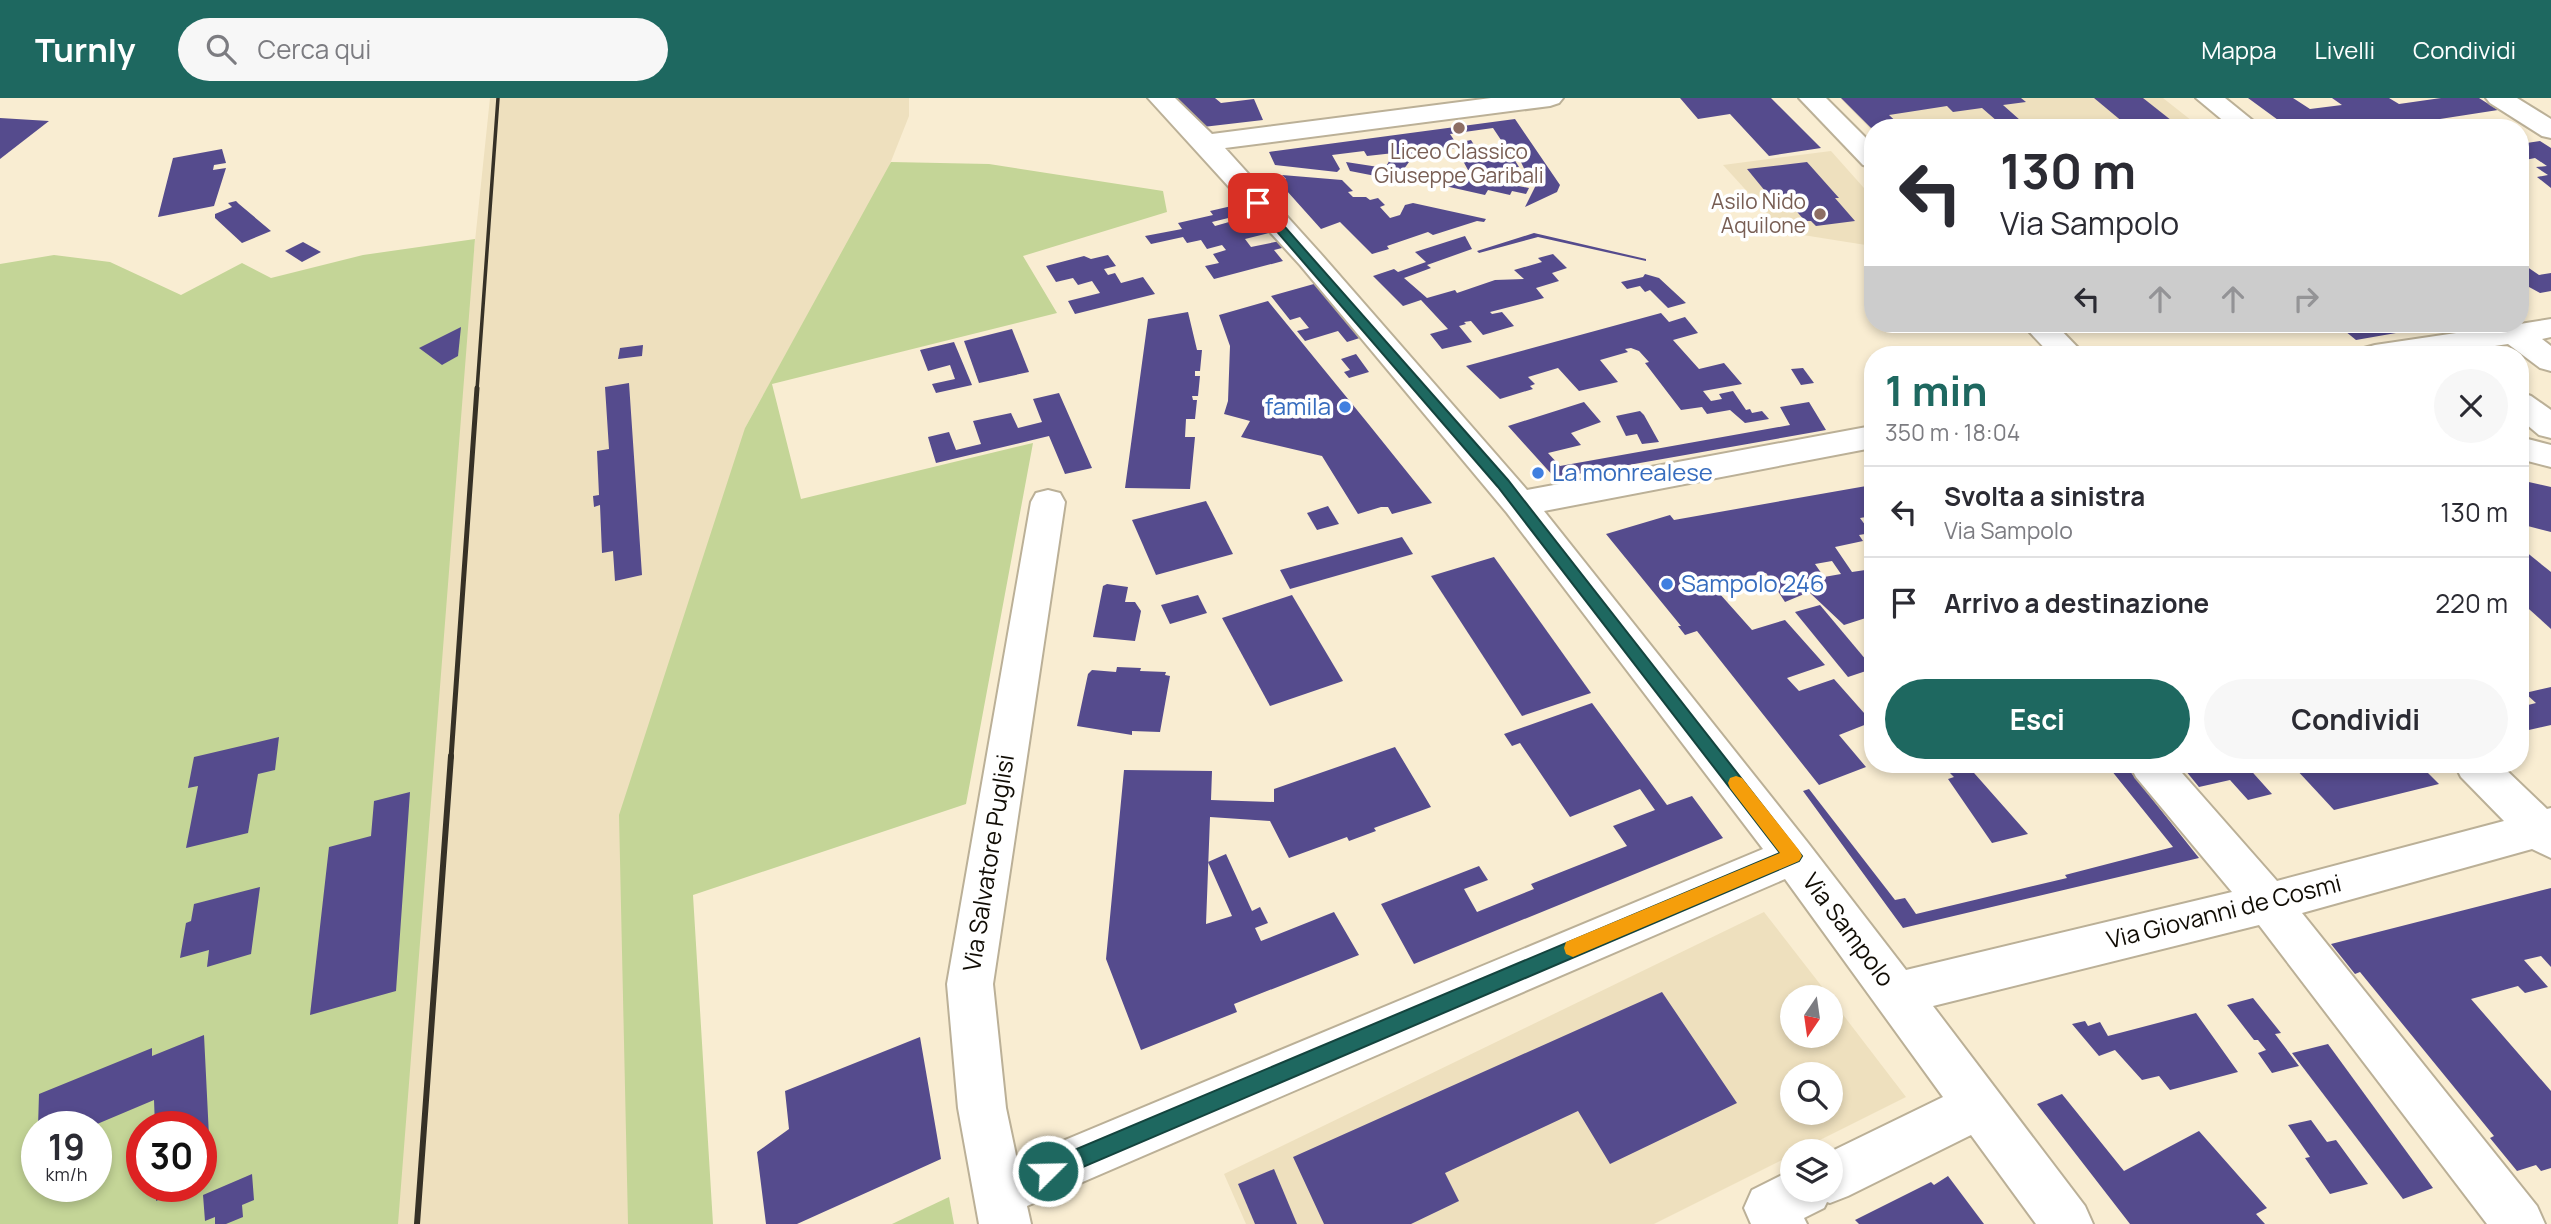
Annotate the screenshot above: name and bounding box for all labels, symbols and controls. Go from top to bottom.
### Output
search box [178,18,668,81]
text: Turnly [35,27,136,72]
icon: search [202,30,240,68]
text: Cerca qui [258,31,371,67]
text: Mappa [2201,33,2277,66]
text: Livelli [2315,33,2375,66]
text: Condividi [2413,33,2516,66]
marker: Liceo Classico Giuseppe Garibali [1451,120,1467,136]
place label: Liceo Classico Giuseppe Garibali [1374,137,1544,189]
text: 130 m [2000,137,2136,204]
icon: left [1885,147,1976,238]
pin [1228,173,1288,233]
icon: arrive [1239,184,1277,222]
place label: Asilo Nido Aquilone [1711,187,1806,239]
text: Via Sampolo [2000,201,2179,245]
marker: Asilo Nido Aquilone [1812,206,1828,222]
icon: left [2068,280,2106,318]
icon: ahead [2141,280,2179,318]
icon: ahead [2214,280,2252,318]
icon: right [2287,280,2325,318]
text: 1 min [1885,361,1988,419]
button: close [2434,369,2508,443]
place label: famila [1265,389,1331,422]
marker: famila [1337,399,1353,415]
text: 350 m · 18:04 [1885,416,2020,448]
place label: La monrealese [1552,455,1713,488]
marker: La monrealese [1530,465,1546,481]
text: Svolta a sinistra [1944,478,2145,514]
icon: left [1885,493,1923,531]
text: 130 m [2440,494,2508,530]
text: Via Sampolo [1944,514,2073,546]
place label: Sampolo 246 [1681,566,1825,599]
marker: Sampolo 246 [1659,576,1675,592]
icon: arrive [1885,584,1923,622]
text: Arrivo a destinazione [1944,585,2209,621]
text: 220 m [2435,585,2508,621]
button: Esci [1885,679,2190,759]
button: Condividi [2204,679,2508,759]
street label: Via Salvatore Puglisi [954,752,1021,974]
street label: Via Sampolo [1796,865,1903,993]
street label: Via Giovanni de Cosmi [2103,865,2344,956]
north arrow [1780,985,1843,1048]
map controls [1780,985,1843,1202]
button: search [1780,1062,1843,1125]
speed limit sign: 30 [126,1111,217,1202]
text: 19 [48,1123,85,1171]
position arrow [1011,1134,1085,1208]
button: layers [1780,1139,1843,1202]
text: km/h [46,1162,87,1186]

